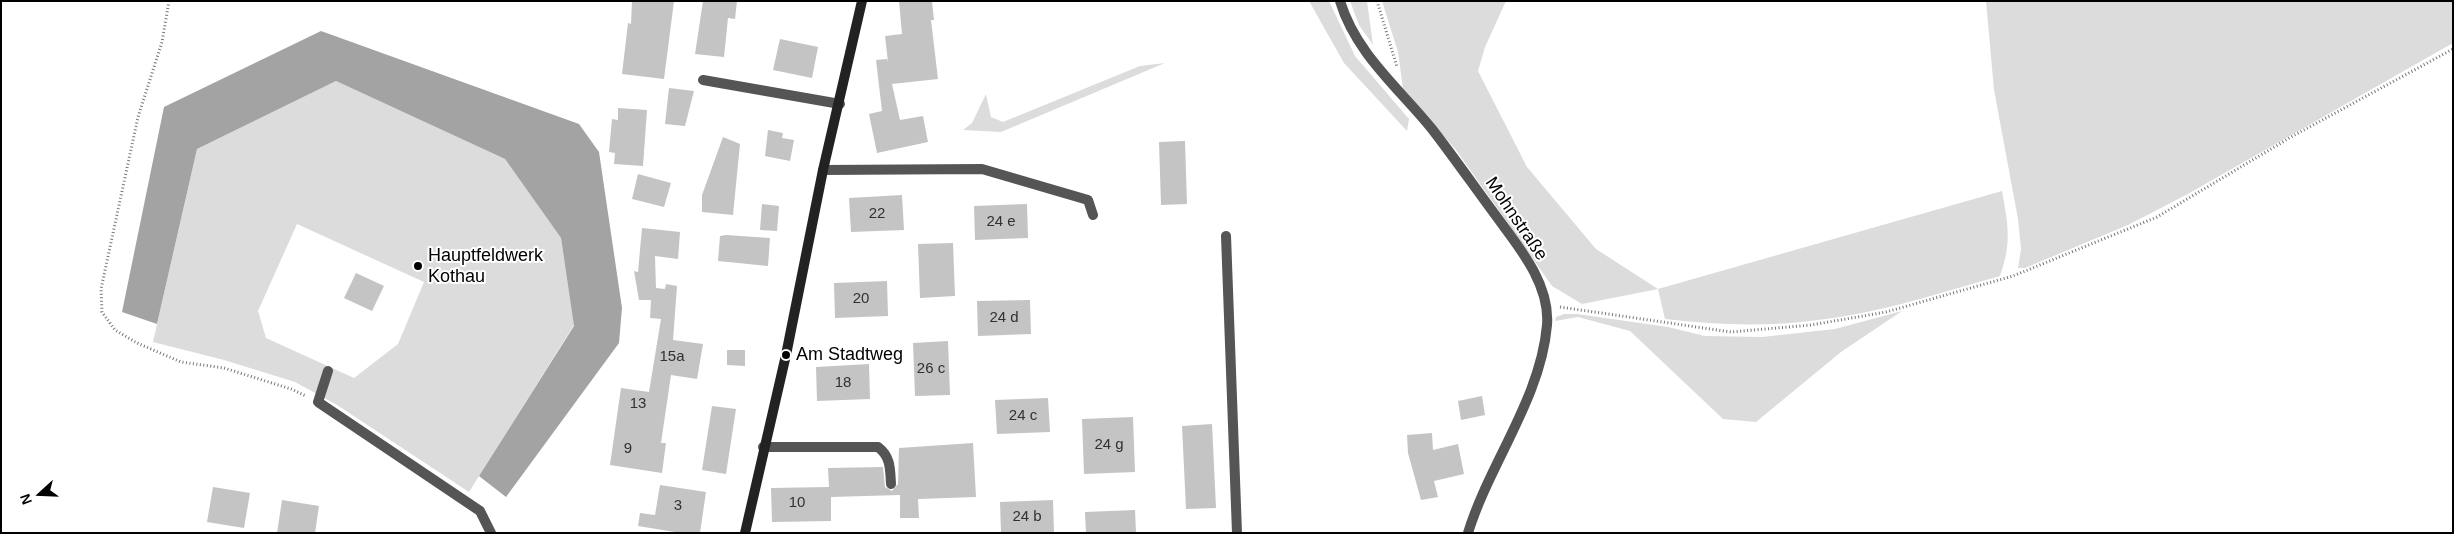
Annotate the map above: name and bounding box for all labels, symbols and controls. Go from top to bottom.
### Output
street label: Mohnstraße [1480,173,1552,265]
house number: 22 [869,205,885,223]
house number: 24 e [986,213,1016,231]
place label: Hauptfeldwerk Kothau [428,245,543,288]
marker: Hauptfeldwerk Kothau [412,260,424,272]
house number: 20 [853,290,869,308]
house number: 24 d [989,309,1019,327]
place label: Am Stadtweg [796,344,903,366]
house number: 15a [659,348,685,366]
marker: Am Stadtweg [780,349,792,361]
house number: 26 c [917,360,945,378]
house number: 18 [835,374,851,392]
house number: 13 [630,395,646,413]
house number: 24 c [1009,407,1037,425]
house number: 24 g [1094,436,1124,454]
house number: 9 [624,440,632,458]
north arrow [15,469,65,519]
text: N [17,492,35,507]
house number: 10 [789,494,805,512]
house number: 3 [674,497,682,515]
house number: 24 b [1012,508,1042,526]

